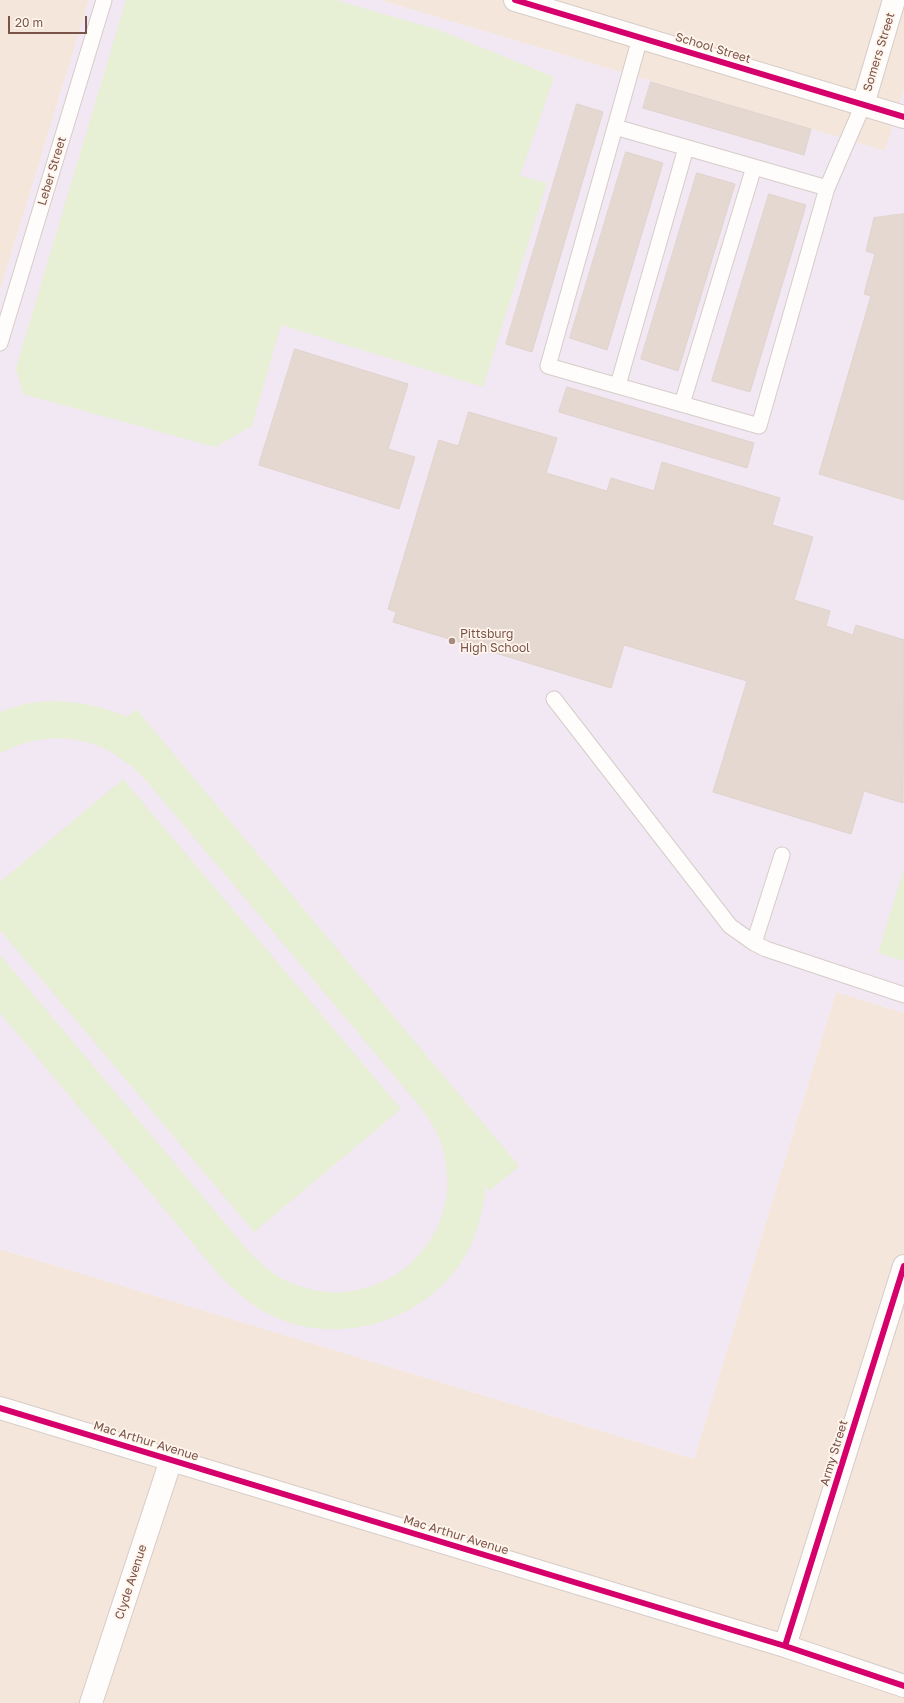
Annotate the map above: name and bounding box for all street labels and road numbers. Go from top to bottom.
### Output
street label: Somers Street [860,11,898,93]
street label: School Street [673,30,753,66]
street label: Leber Street [35,135,69,207]
street label: Mac Arthur Avenue [92,1418,200,1464]
street label: Army Street [817,1418,851,1488]
street label: Mac Arthur Avenue [402,1512,510,1558]
street label: Clyde Avenue [112,1543,150,1621]

